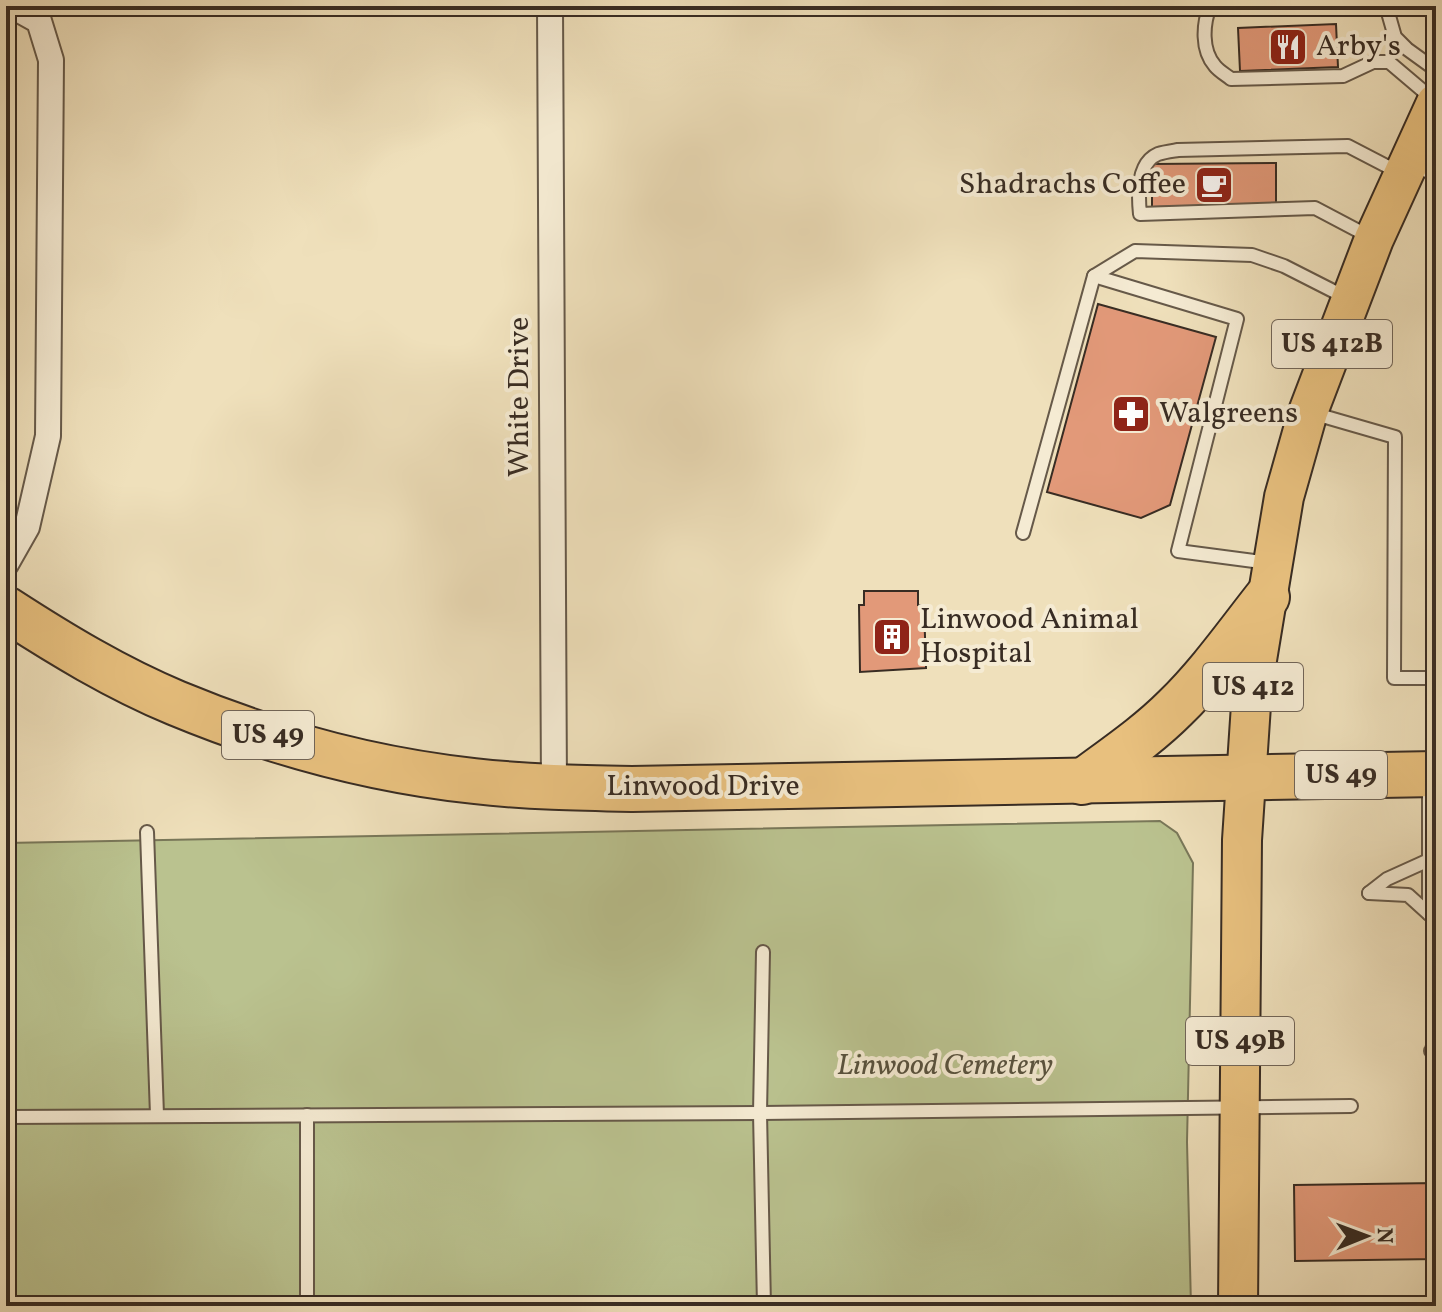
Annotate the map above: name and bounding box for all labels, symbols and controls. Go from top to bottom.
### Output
restaurant icon: Arby's [1267,26,1309,68]
place label: Arby's [1316,26,1401,68]
place label: Shadrachs Coffee [959,164,1186,206]
cafe icon: Shadrachs Coffee [1193,164,1235,206]
street label: White Drive [499,317,541,477]
road number: US 412B [1272,320,1392,368]
pharmacy icon: Walgreens [1110,393,1152,435]
place label: Walgreens [1159,393,1298,435]
place label: Linwood Animal Hospital [920,599,1139,675]
building icon: Linwood Animal Hospital [871,616,913,658]
road number: US 412 [1203,663,1303,711]
road number: US 49 [222,711,314,759]
road number: US 49 [1295,751,1387,799]
street label: Linwood Drive [606,766,800,808]
road number: US 49B [1186,1017,1294,1065]
park label: Linwood Cemetery [837,1045,1053,1087]
north arrow [1326,1196,1406,1276]
text: N [1368,1227,1399,1244]

